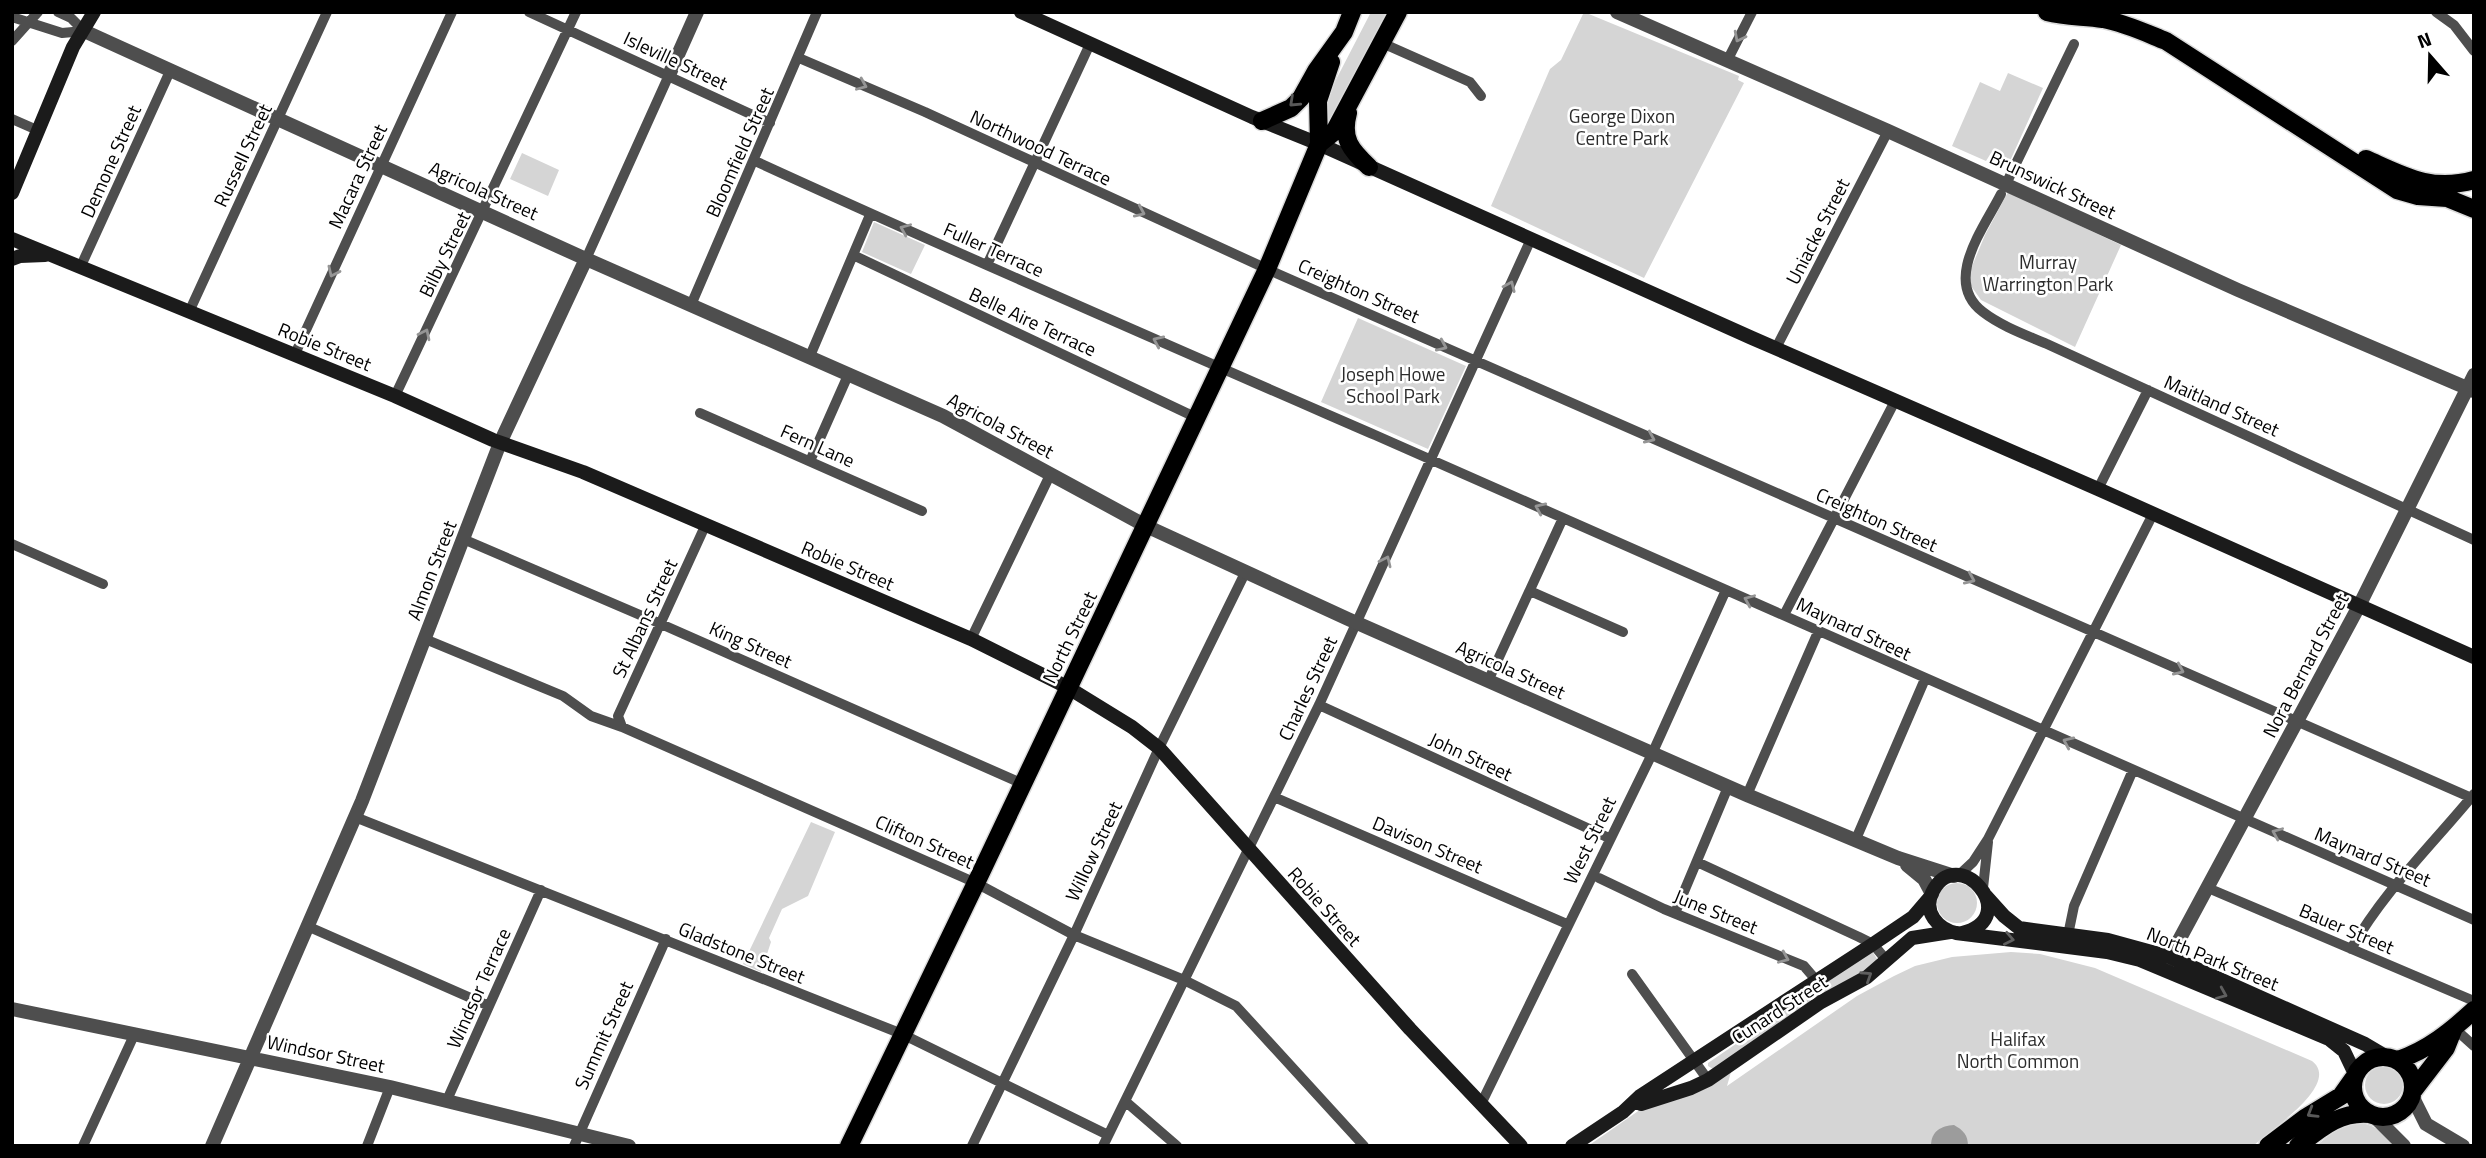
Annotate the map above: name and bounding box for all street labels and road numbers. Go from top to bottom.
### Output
street label: Isleville Street [619,23,733,97]
street label: Bloomfield Street [697,82,781,222]
street label: Russell Street [205,98,279,211]
street label: Demone Street [72,100,148,222]
street label: Northwood Terrace [965,102,1117,192]
street label: Macara Street [320,119,394,233]
street label: Brunswick Street [1985,142,2121,226]
street label: Agricola Street [425,153,544,227]
street label: Uniacke Street [1778,172,1856,289]
street label: Bilby Street [411,206,477,302]
street label: Fuller Terrace [939,214,1049,284]
street label: Creighton Street [1294,250,1425,330]
street label: Belle Aire Terrace [964,279,1102,363]
street label: Robie Street [274,314,376,378]
street label: Maitland Street [2160,367,2285,444]
street label: Agricola Street [943,385,1060,465]
street label: Fern Lane [776,416,860,474]
street label: Creighton Street [1812,479,1943,559]
street label: Almon Street [399,515,463,624]
street label: Robie Street [797,532,899,598]
street label: St Albans Street [604,553,684,682]
street label: North Street [1034,586,1104,688]
street label: Nora Bernard Street [2255,587,2356,743]
street label: Maynard Street [1792,589,1917,667]
street label: King Street [705,613,797,675]
street label: Charles Street [1270,631,1344,745]
street label: Agricola Street [1452,632,1571,706]
street label: John Street [1425,724,1518,788]
street label: West Street [1555,791,1623,889]
street label: Willow Street [1057,796,1129,906]
street label: Clifton Street [871,806,979,876]
street label: Davison Street [1368,808,1488,880]
street label: Maynard Street [2310,818,2436,894]
street label: Robie Street [1281,860,1369,953]
street label: June Street [1670,881,1763,941]
street label: Bauer Street [2295,895,2399,961]
street label: Gladstone Street [674,913,810,991]
street label: North Park Street [2143,918,2284,998]
street label: Windsor Terrace [438,923,518,1053]
street label: Cunard Street [1725,967,1833,1051]
street label: Summit Street [566,976,640,1094]
street label: Windsor Street [264,1026,388,1080]

